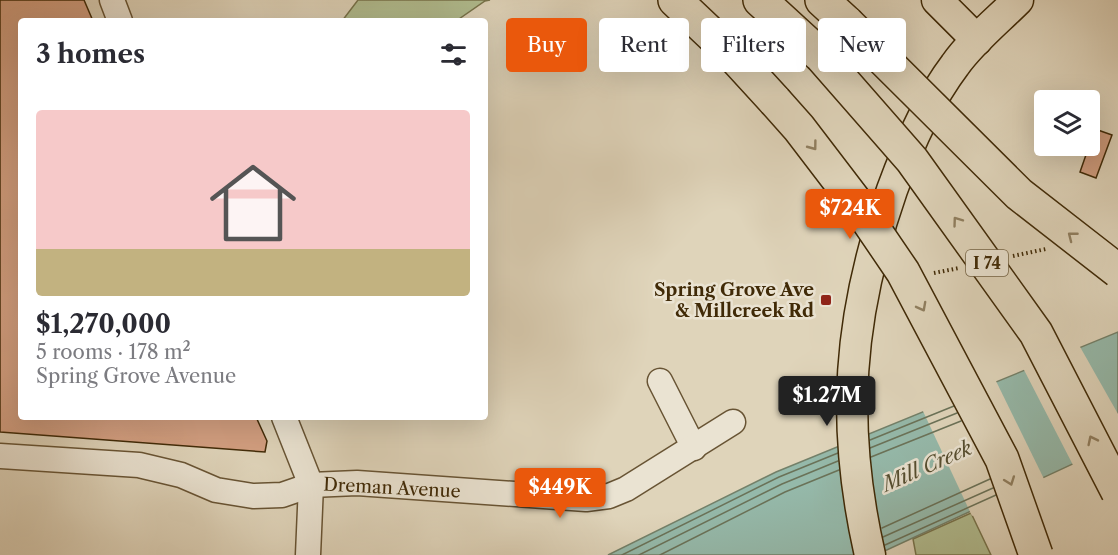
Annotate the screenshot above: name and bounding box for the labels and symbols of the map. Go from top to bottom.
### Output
one-way arrow [805,139,816,150]
pin: $724K [808,189,892,240]
one-way arrow [953,217,964,228]
one-way arrow [1067,232,1078,243]
road number: I 74 [966,250,1008,276]
place label: Spring Grove Ave & Millcreek Rd [654,279,814,322]
marker: Spring Grove Ave & Millcreek Rd [819,293,833,307]
one-way arrow [915,301,926,311]
pin: $1.27M [778,376,876,427]
water label: Mill Creek [877,435,976,497]
one-way arrow [1088,435,1100,446]
pin: $449K [518,468,602,519]
street label: Dreman Avenue [323,473,461,503]
one-way arrow [1002,475,1015,486]

